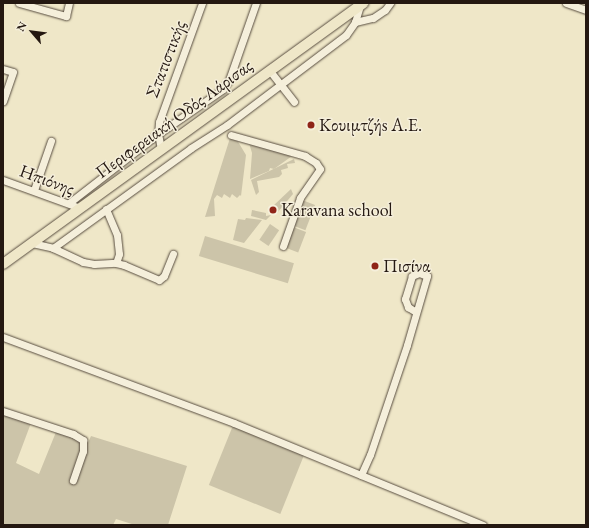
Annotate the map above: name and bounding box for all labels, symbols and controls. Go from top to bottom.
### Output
north arrow [12,12,52,52]
street label: Στατιστικής [141,17,191,101]
text: N [13,19,30,34]
street label: Περιφερειακή Οδός Λάρισας [91,55,257,183]
place label: Κουιμτζήs Α.Ε. [319,114,422,136]
marker: Κουιμτζήs Α.Ε. [306,120,316,130]
street label: Ηπιόνης [16,160,78,200]
place label: Karavana school [281,199,393,221]
marker: Karavana school [268,205,278,215]
place label: Πισίνα [383,255,431,277]
marker: Πισίνα [370,261,380,271]

